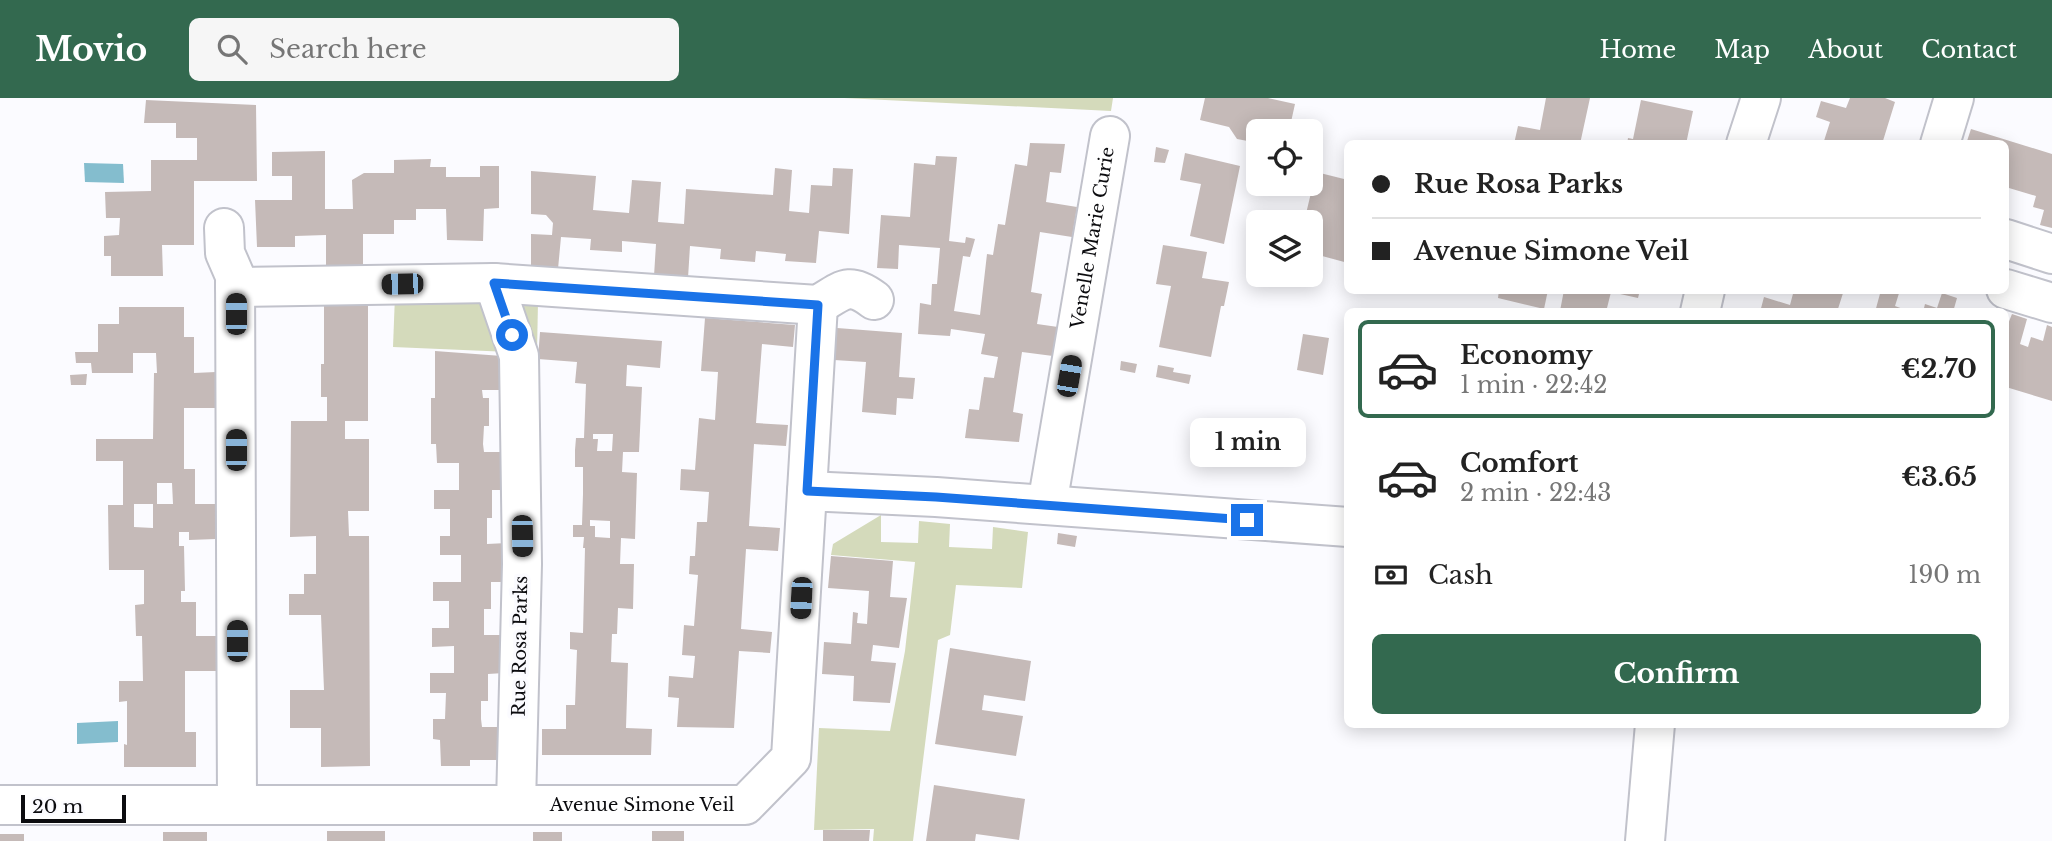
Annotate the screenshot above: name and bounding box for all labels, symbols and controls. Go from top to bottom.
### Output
search box [189,18,679,81]
text: Movio [35,29,147,70]
icon: search [213,30,251,68]
text: Search here [269,33,427,65]
text: Home [1600,35,1676,64]
text: Map [1714,35,1770,64]
text: About [1808,35,1883,64]
text: Contact [1921,35,2017,64]
map controls [1246,119,1323,287]
button: locate [1246,119,1323,196]
street label: Venelle Marie Curie [1066,145,1119,332]
text: Rue Rosa Parks [1414,168,1623,200]
button: layers [1246,210,1323,287]
text: Avenue Simone Veil [1414,235,1689,267]
car [381,273,424,295]
car [226,293,247,335]
route start [496,319,528,351]
icon: car [1376,338,1439,401]
text: Economy [1460,339,1593,371]
car [1056,353,1083,399]
text: €2.70 [1901,353,1977,385]
text: 1 min · 22:42 [1460,371,1608,399]
callout: 1 min [1189,418,1305,468]
text: 1 min [1215,428,1281,456]
car [226,429,247,471]
icon: car [1376,446,1439,509]
text: Comfort [1460,447,1578,479]
text: €3.65 [1901,461,1977,493]
text: 2 min · 22:43 [1460,479,1611,507]
route end [1231,504,1263,536]
car [512,515,533,557]
icon: cash [1372,556,1410,594]
text: Cash [1428,559,1493,591]
text: 190 m [1908,561,1981,589]
street label: Rue Rosa Parks [508,576,532,716]
car [790,576,813,620]
car [227,620,248,662]
button: Confirm [1372,634,1981,714]
scale bar [21,792,126,824]
street label: Avenue Simone Veil [549,794,735,816]
text: 20 m [32,795,83,818]

